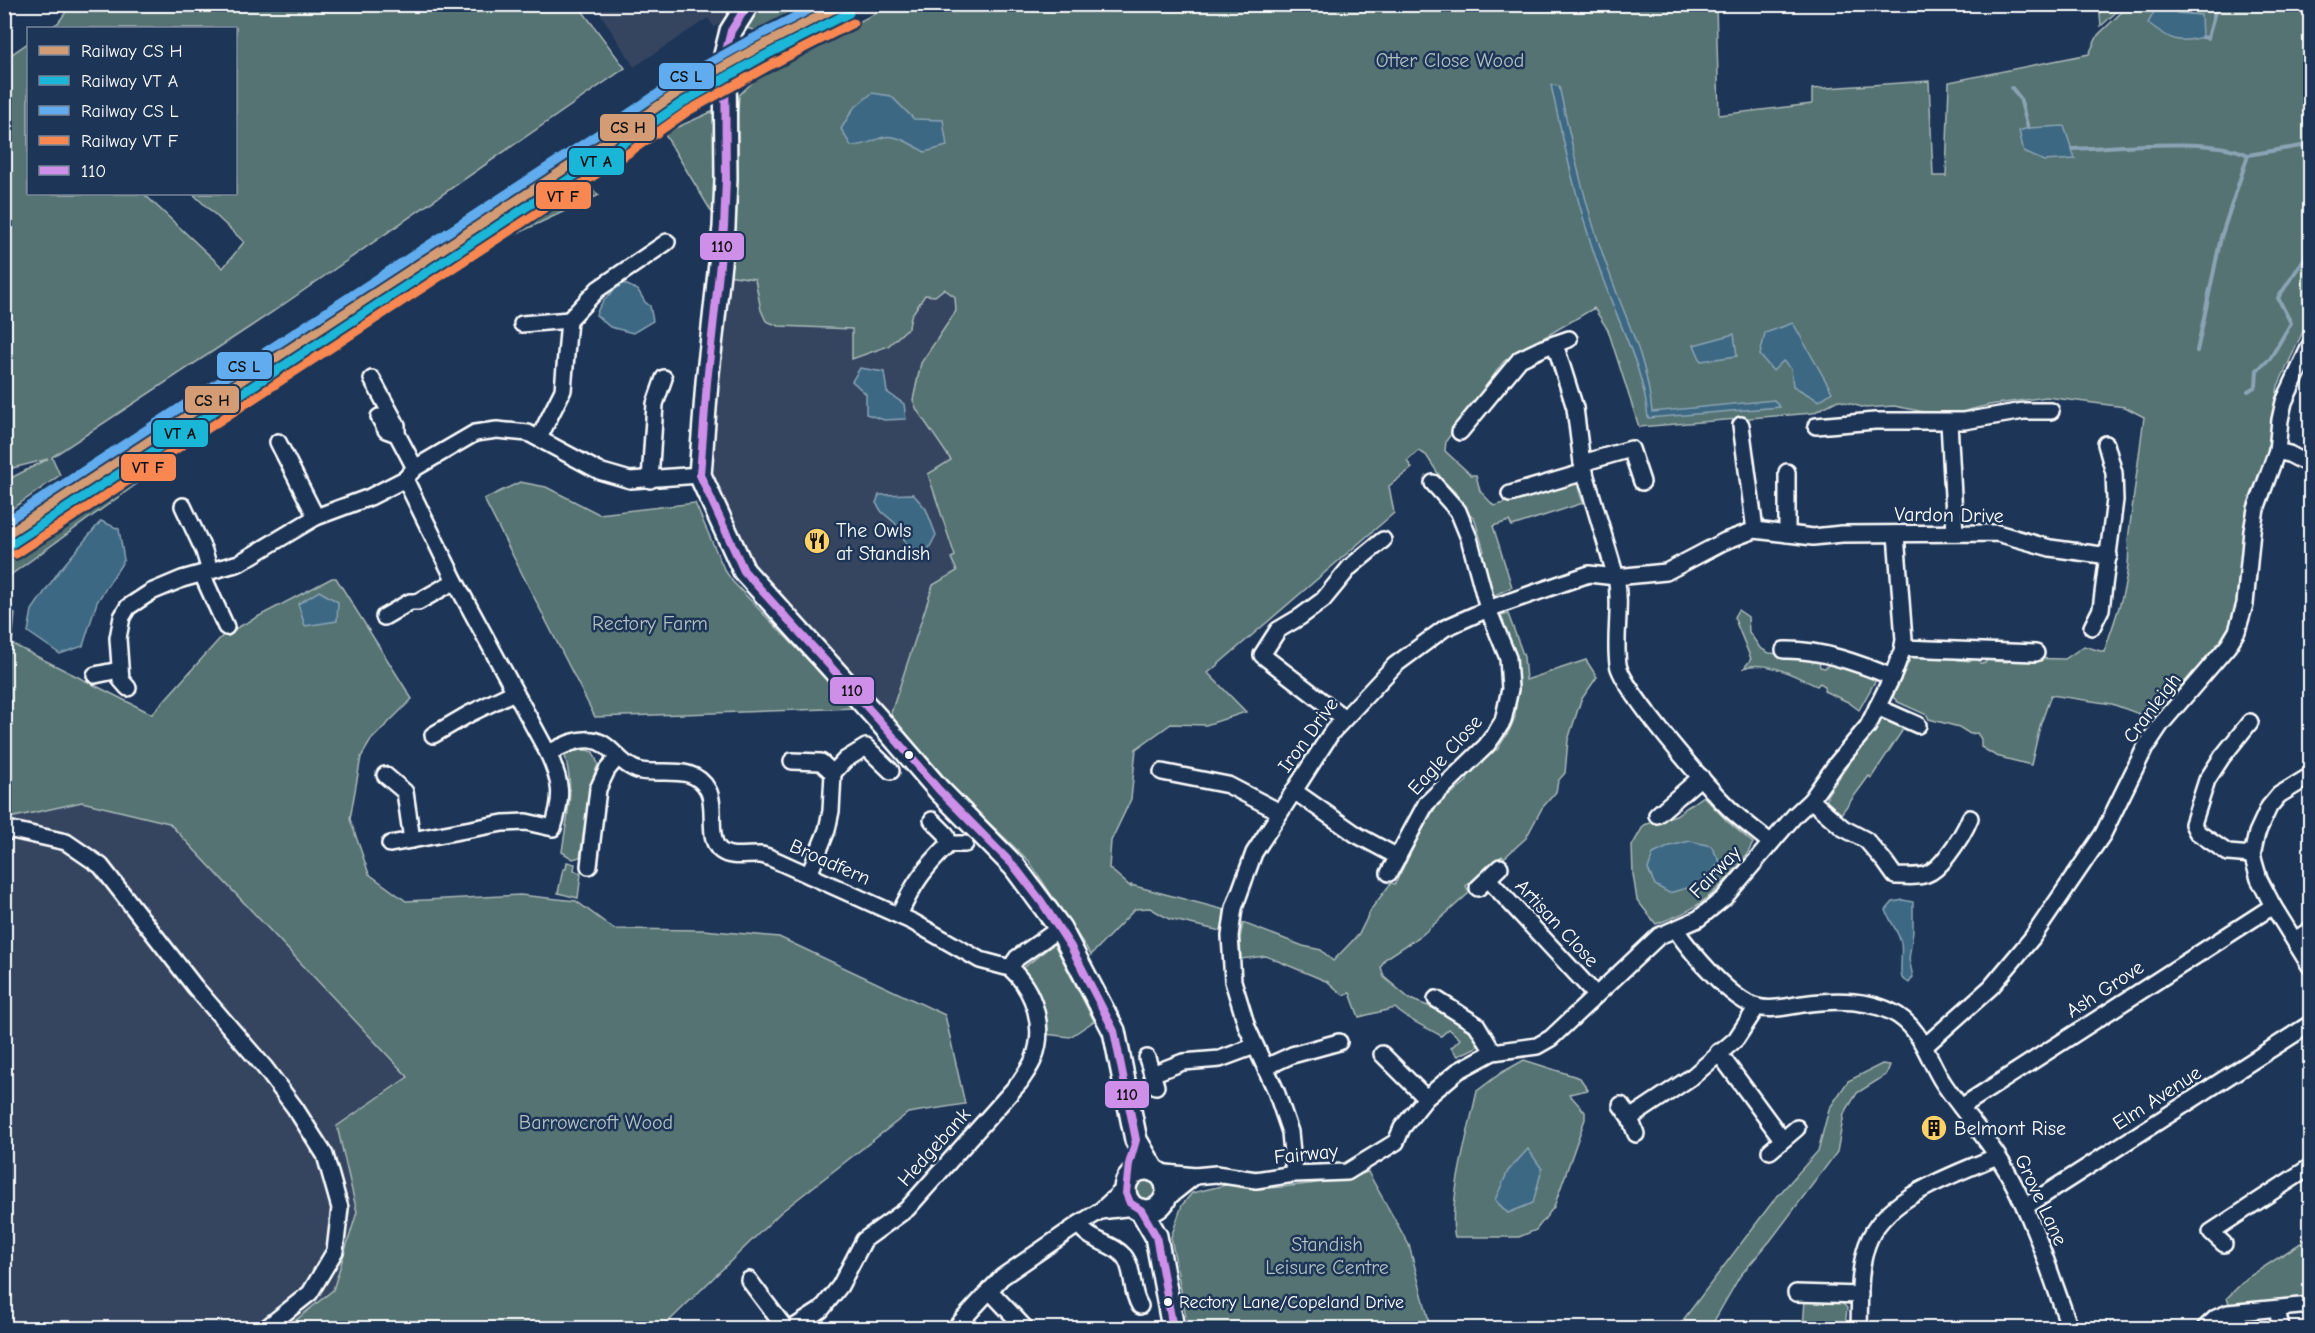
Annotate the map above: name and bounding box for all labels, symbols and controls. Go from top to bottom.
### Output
legend [27,27,237,195]
text: Railway CS H [81,41,183,62]
park label: Otter Close Wood [1376,49,1524,72]
line badge: CS L [658,62,715,90]
text: CS L [670,68,702,86]
text: Railway VT A [81,71,178,92]
text: Railway CS L [81,101,179,122]
line badge: CS H [599,113,656,142]
text: CS H [610,119,646,137]
text: Railway VT F [81,131,179,152]
line badge: VT A [568,147,625,176]
text: VT A [580,153,612,171]
text: 110 [81,161,106,182]
line badge: VT F [535,181,592,210]
text: VT F [547,188,580,206]
line badge: 110 [699,232,745,261]
text: 110 [711,238,733,256]
line badge: CS L [216,351,273,380]
text: CS L [228,358,260,376]
line badge: CS H [184,385,240,414]
text: CS H [194,392,230,410]
line badge: VT A [152,419,209,448]
text: VT A [164,425,196,443]
line badge: VT F [120,453,177,482]
text: VT F [132,459,165,477]
street label: Vardon Drive [1894,503,2004,527]
place label: The Owls at Standish [836,519,930,565]
restaurant icon: The Owls at Standish [802,526,832,556]
park label: Rectory Farm [592,612,708,635]
street label: Cranleigh [2118,669,2186,747]
line badge: 110 [829,676,875,705]
text: 110 [841,682,863,700]
street label: Iron Drive [1273,693,1343,777]
street label: Eagle Close [1403,710,1487,800]
unlabelled marker [903,749,915,761]
street label: Broadfern [786,834,874,890]
street label: Fairway [1684,841,1746,903]
street label: Artisan Close [1511,874,1603,972]
street label: Ash Grove [2062,955,2148,1023]
street label: Elm Avenue [2109,1061,2205,1135]
line badge: 110 [1104,1080,1150,1109]
text: 110 [1116,1086,1138,1104]
street label: Hedgebank [893,1103,975,1191]
park label: Barrowcroft Wood [519,1111,673,1134]
building icon: Belmont Rise [1919,1113,1949,1143]
place label: Belmont Rise [1954,1117,2066,1140]
street label: Fairway [1273,1139,1339,1169]
street label: Grove Lane [2010,1151,2072,1249]
park label: Standish Leisure Centre [1265,1233,1389,1279]
place label: Rectory Lane/Copeland Drive [1179,1292,1404,1313]
marker: Rectory Lane/Copeland Drive [1162,1296,1174,1308]

